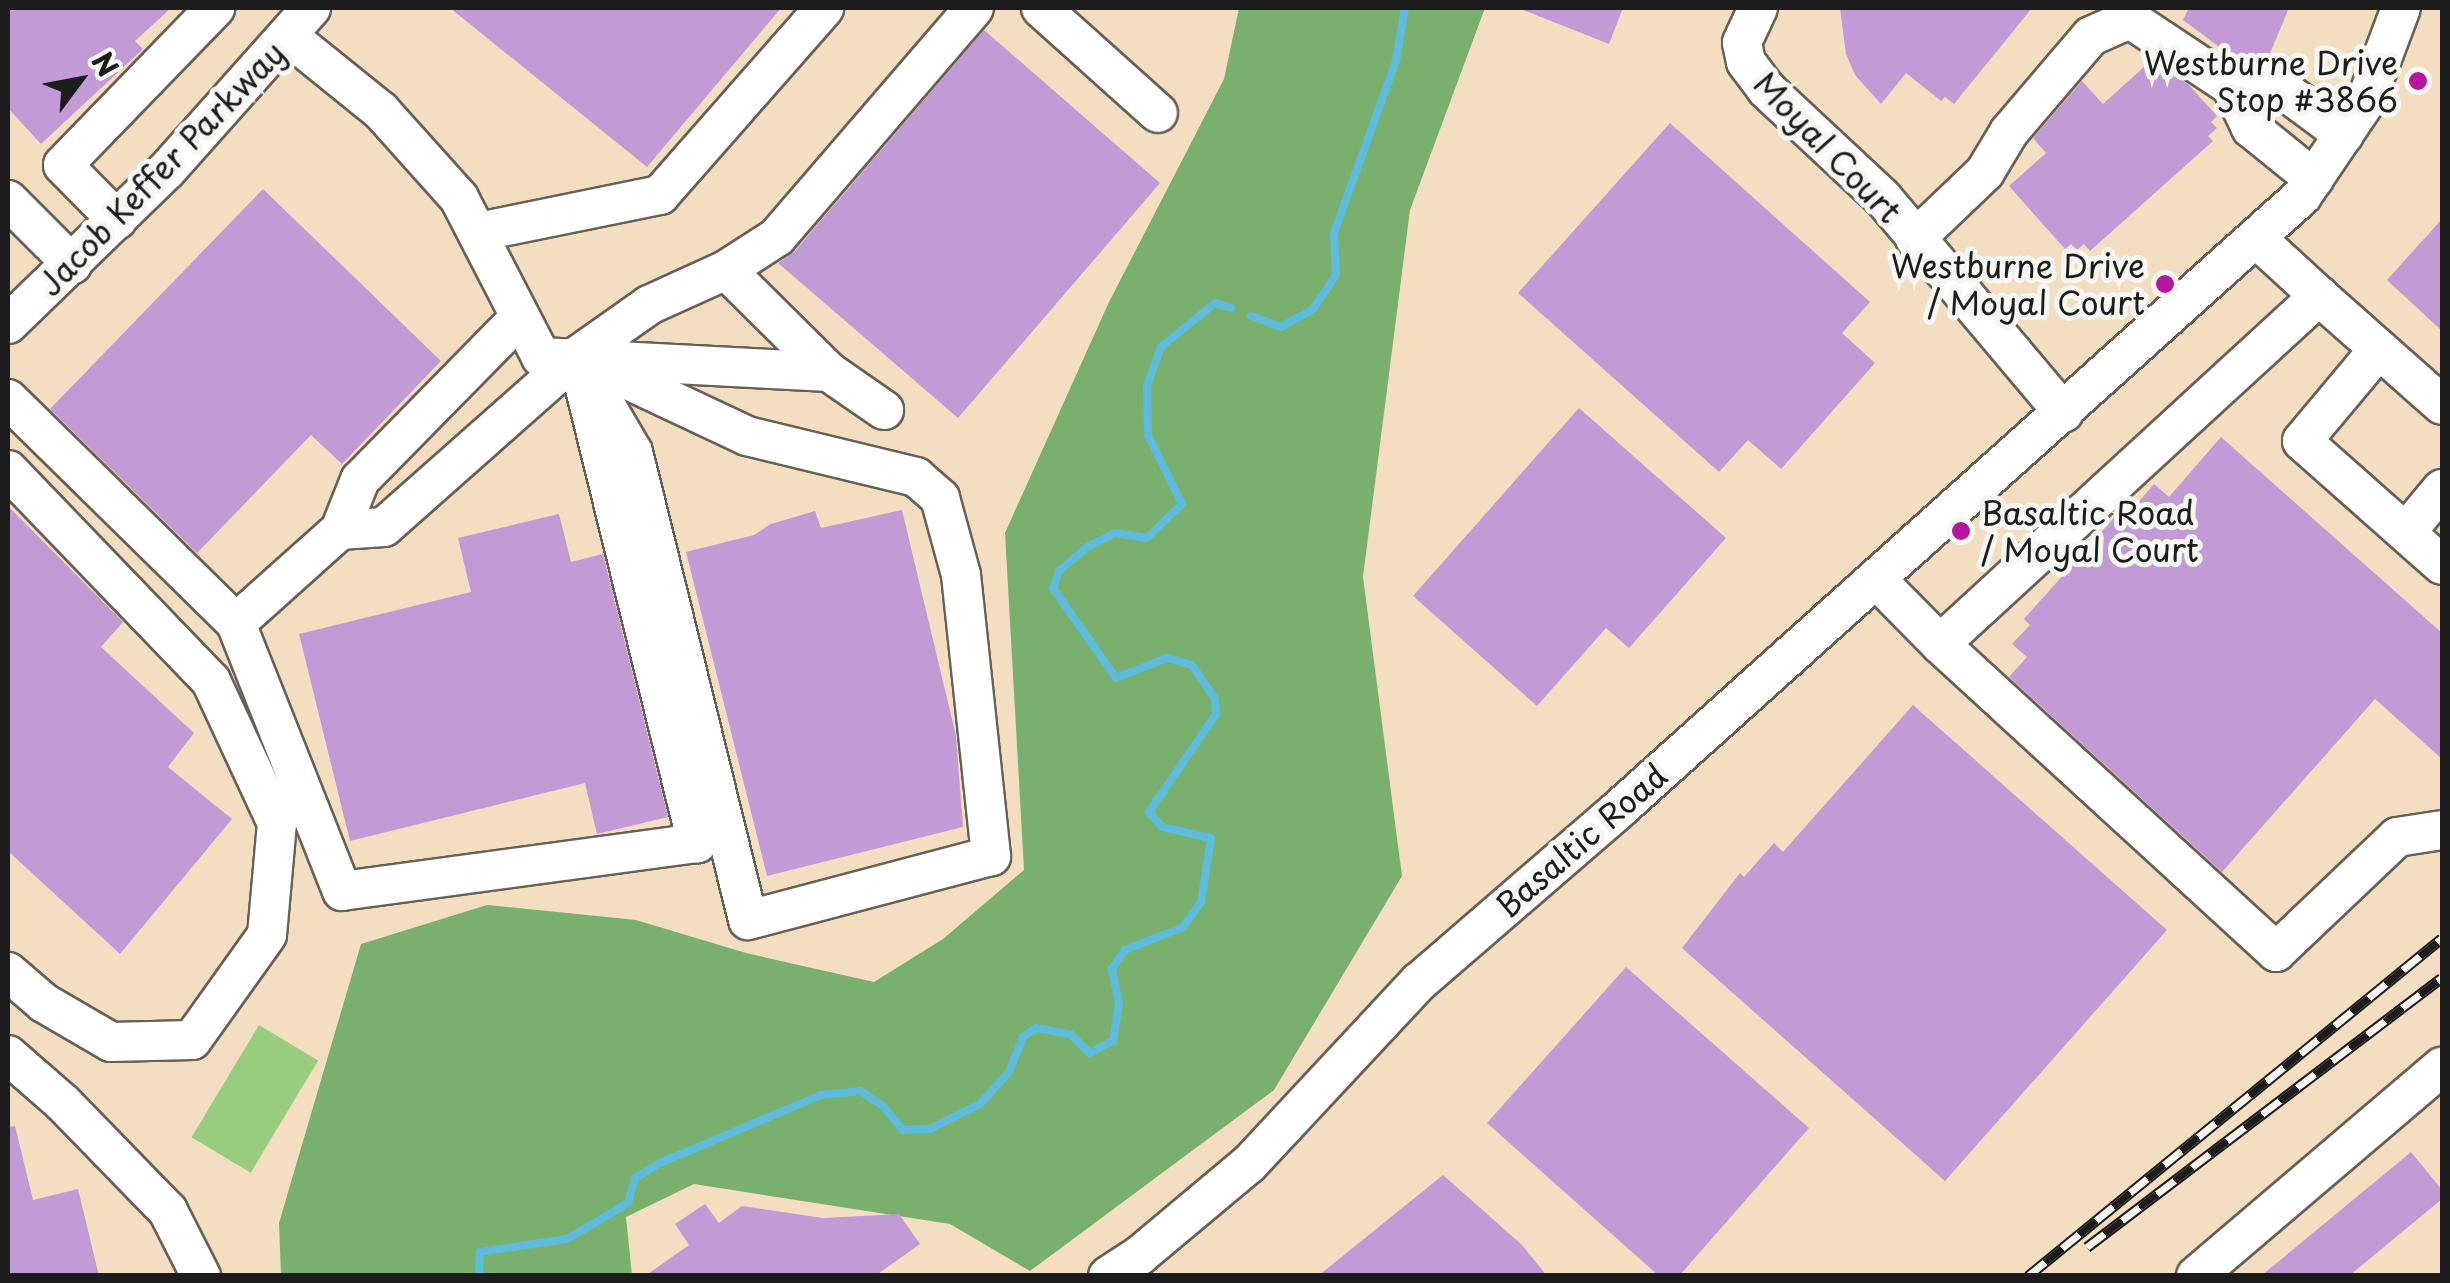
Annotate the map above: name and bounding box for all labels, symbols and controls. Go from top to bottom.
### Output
north arrow [30,30,130,130]
street label: Jacob Keffer Parkway [29,33,293,303]
text: N [82,43,130,85]
place label: Westburne Drive Stop #3866 [2143,44,2398,119]
street label: Moyal Court [1747,64,1909,230]
marker: Westburne Drive Stop #3866 [2407,70,2429,92]
place label: Westburne Drive / Moyal Court [1890,247,2145,322]
marker: Westburne Drive / Moyal Court [2154,273,2176,295]
place label: Basaltic Road / Moyal Court [1981,494,2199,569]
marker: Basaltic Road / Moyal Court [1950,520,1972,542]
street label: Basaltic Road [1489,756,1673,924]

